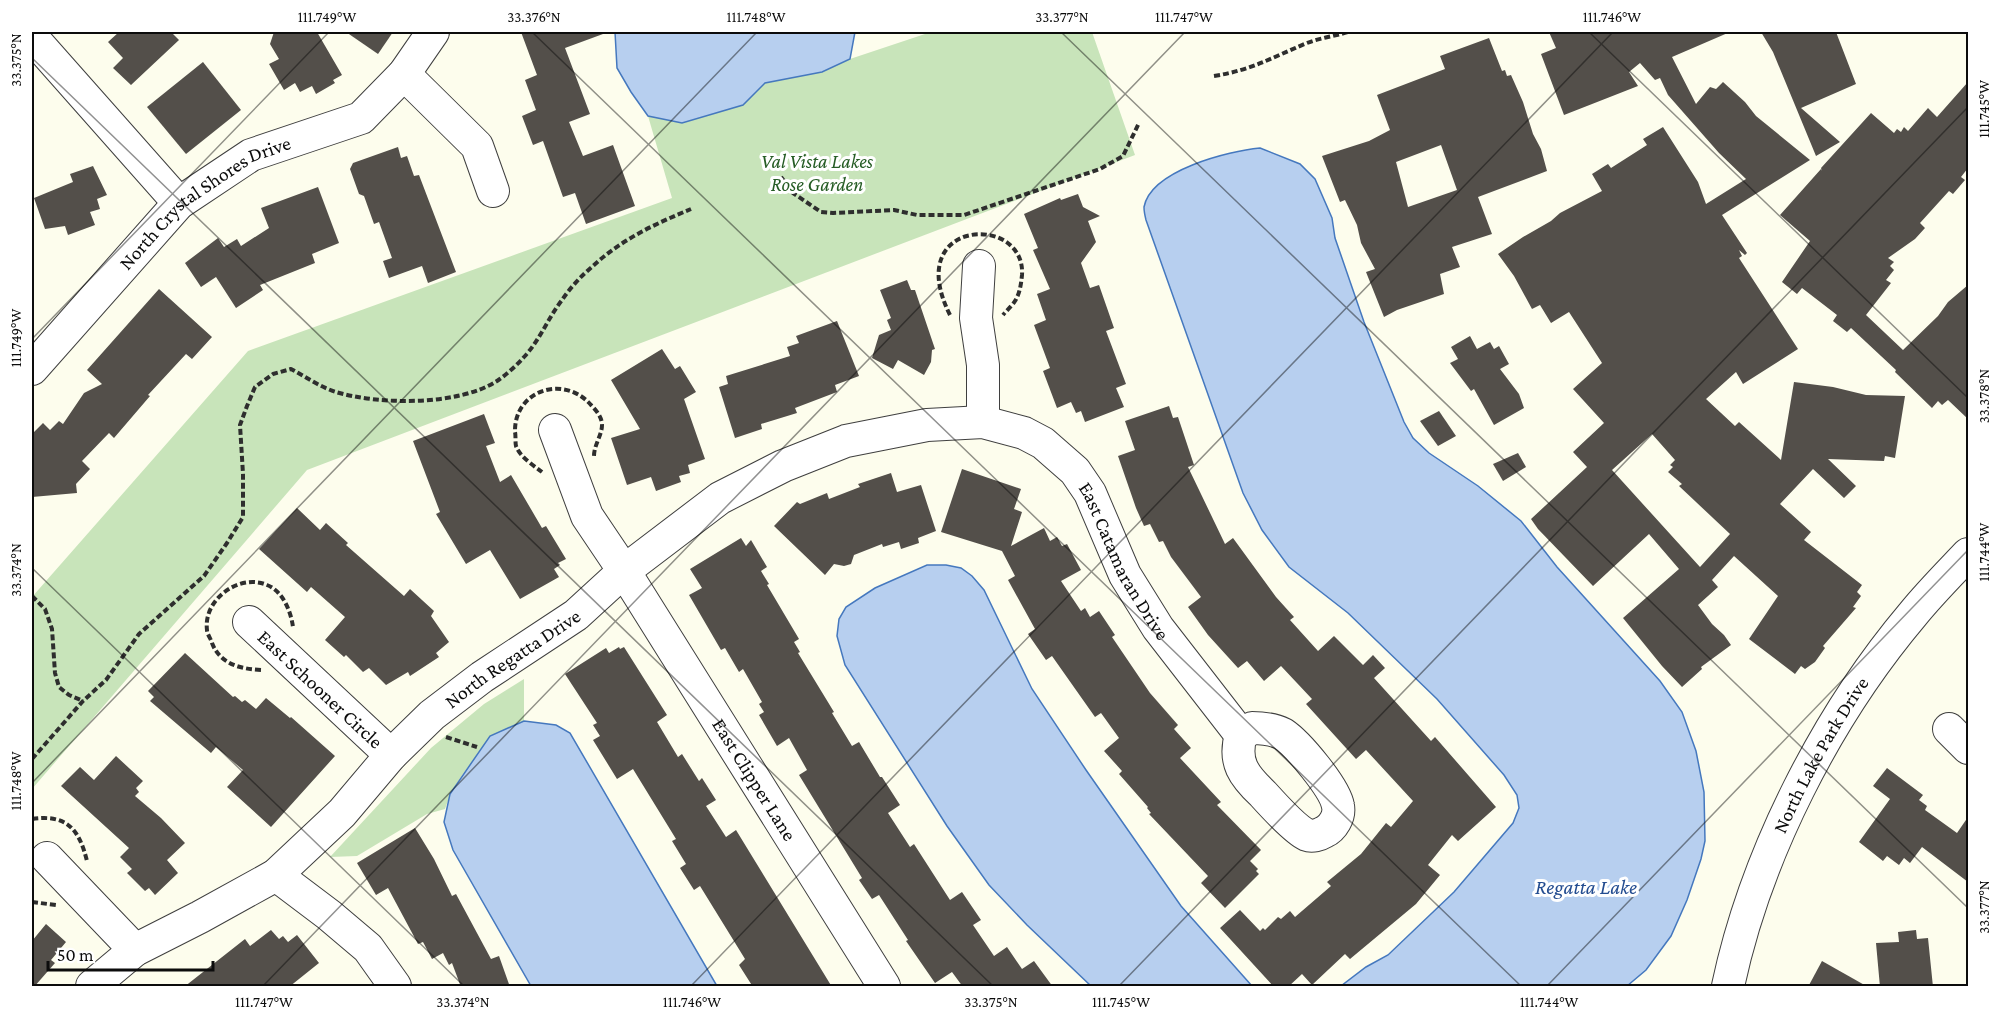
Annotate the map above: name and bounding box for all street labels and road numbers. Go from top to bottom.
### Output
street label: North Crystal Shores Drive [114,131,294,274]
street label: East Catamaran Drive [1075,478,1174,644]
street label: North Regatta Drive [440,604,584,712]
street label: East Schooner Circle [254,625,388,753]
street label: North Lake Park Drive [1768,673,1873,836]
street label: East Clipper Lane [708,714,801,845]

